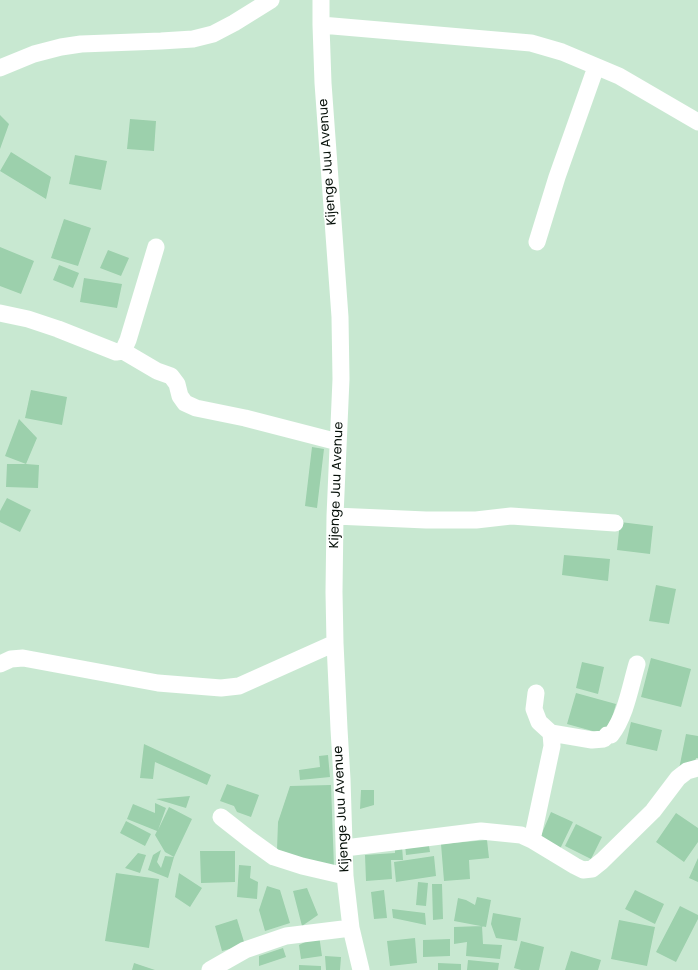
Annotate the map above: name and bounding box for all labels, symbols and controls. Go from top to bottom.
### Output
street label: Kijenge Juu Avenue [316,98,340,226]
street label: Kijenge Juu Avenue [327,421,347,549]
street label: Kijenge Juu Avenue [331,745,353,873]

